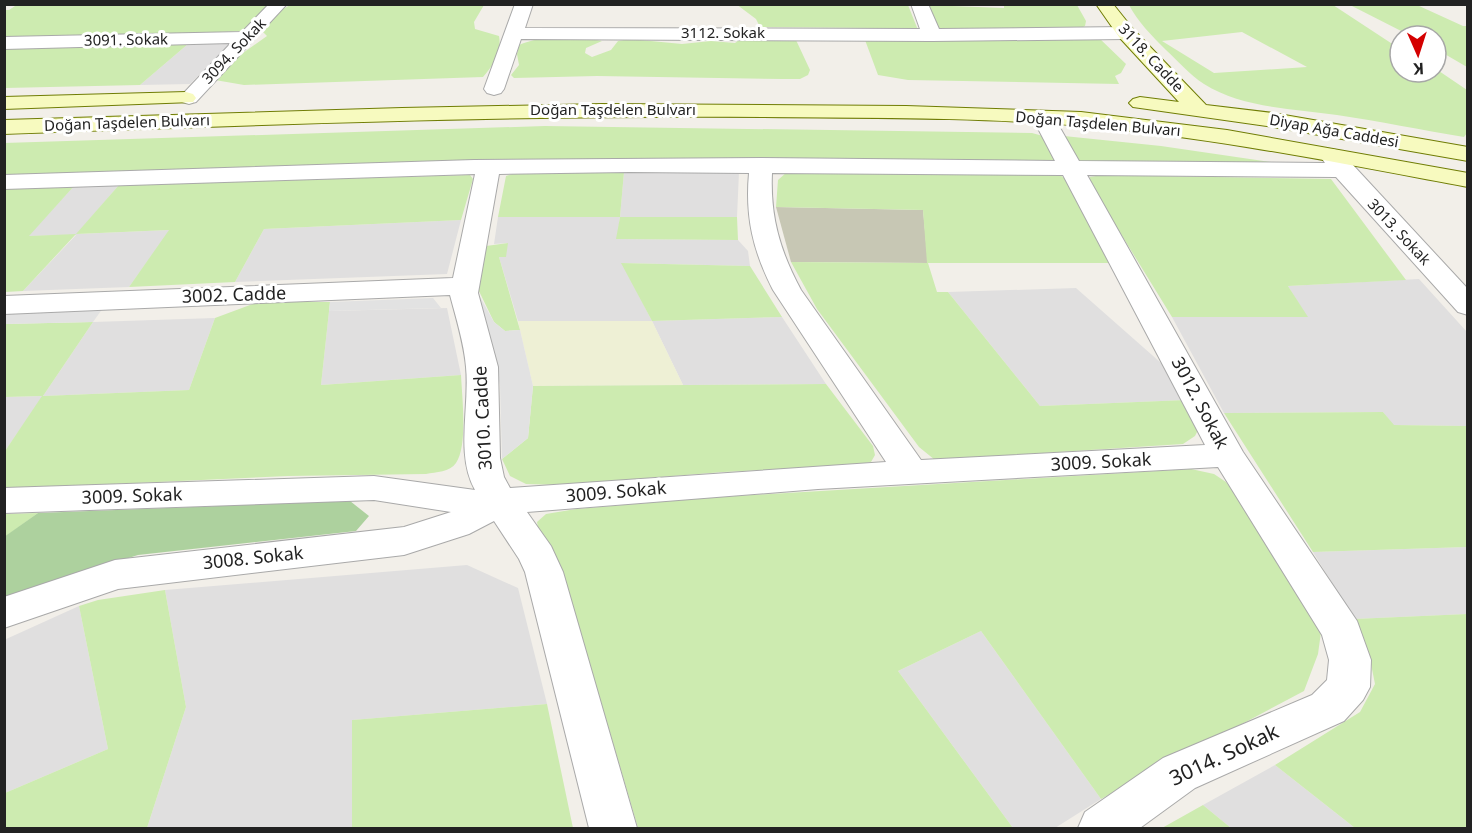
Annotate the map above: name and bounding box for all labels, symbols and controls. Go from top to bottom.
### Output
street label: 3094. Sokak [197,13,270,87]
street label: 3118. Cadde [1115,19,1189,96]
street label: 3112. Sokak [681,22,765,42]
north arrow [1388,24,1448,84]
street label: 3091. Sokak [84,28,168,50]
text: K [1413,58,1425,80]
street label: Doğan Taşdelen Bulvarı [530,99,696,119]
street label: Doğan Taşdelen Bulvarı [1015,106,1182,140]
street label: Doğan Taşdelen Bulvarı [44,109,210,135]
street label: Diyap Ağa Caddesi [1268,109,1400,151]
street label: 3013. Sokak [1364,194,1436,269]
street label: 3002. Cadde [181,280,287,308]
street label: 3012. Sokak [1167,352,1235,453]
street label: 3010. Cadde [467,365,497,471]
street label: 3009. Sokak [1050,446,1152,476]
street label: 3009. Sokak [565,475,668,507]
street label: 3009. Sokak [81,481,183,509]
street label: 3008. Sokak [202,540,305,574]
street label: 3014. Sokak [1164,716,1283,792]

